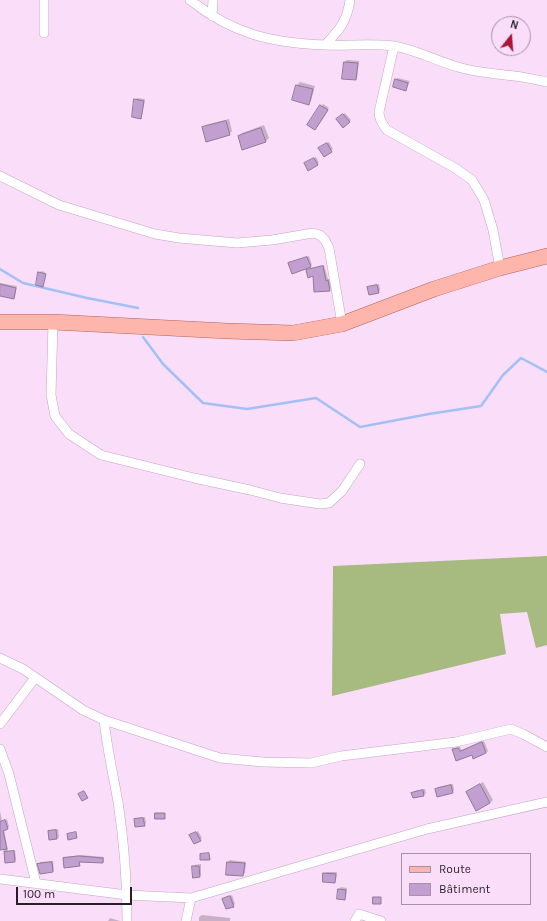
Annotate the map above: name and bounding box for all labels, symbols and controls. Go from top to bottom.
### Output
north arrow [491,16,531,56]
text: N [509,18,520,32]
legend [401,853,531,905]
text: Route [439,862,471,876]
scale bar [18,879,134,905]
text: Bâtiment [439,882,490,896]
text: 100 m [23,887,55,901]

